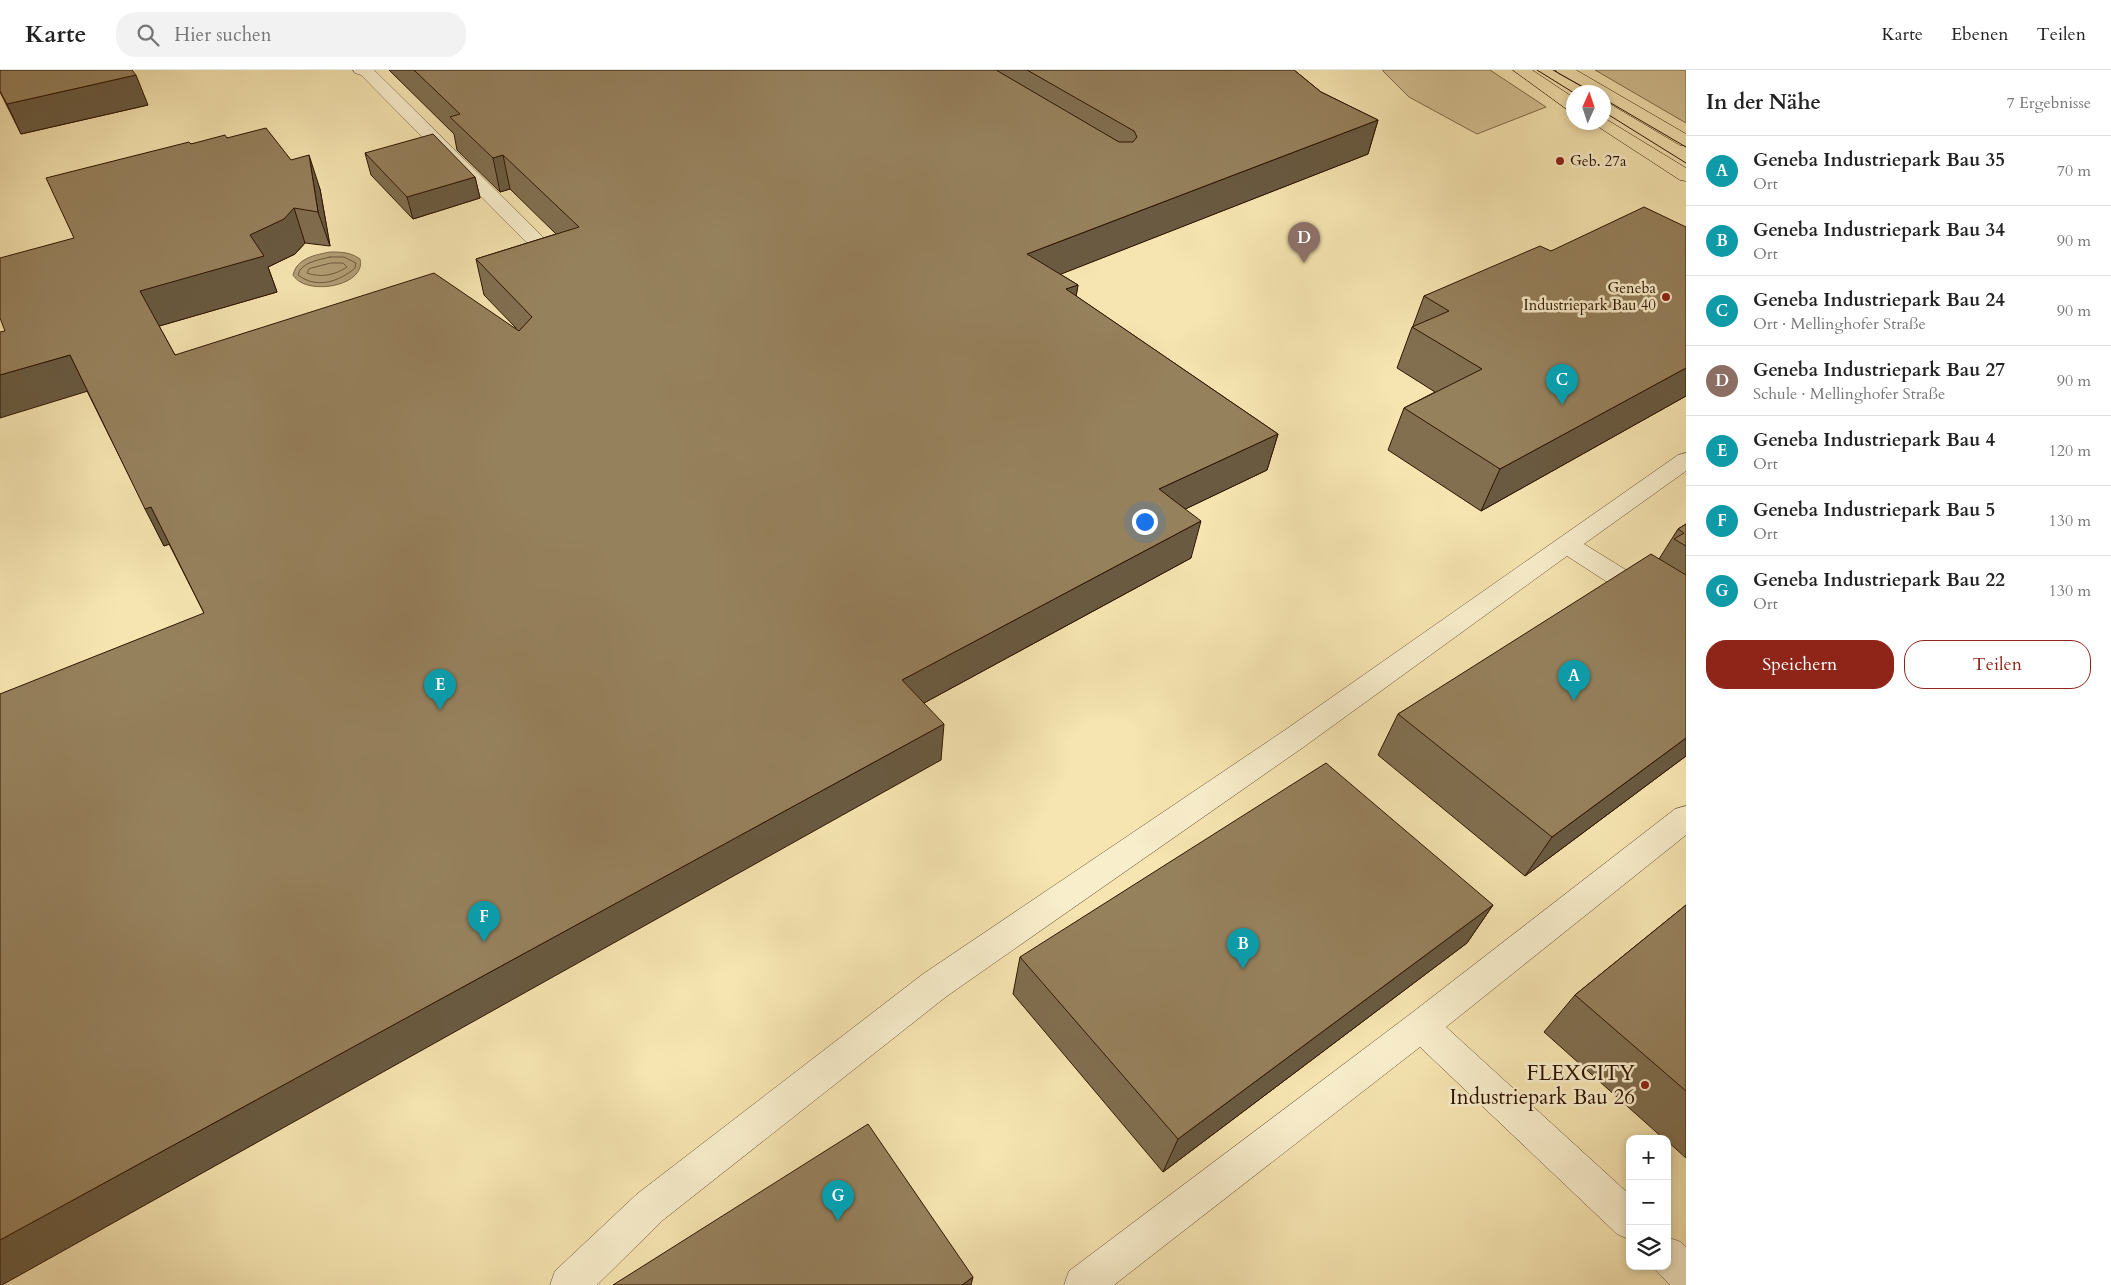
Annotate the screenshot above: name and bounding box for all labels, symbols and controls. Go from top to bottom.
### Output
search box [116,12,466,57]
text: Karte [25,18,86,51]
icon: search [134,21,162,49]
text: Hier suchen [174,22,272,48]
text: Karte [1881,22,1923,47]
text: Ebenen [1951,22,2009,47]
text: Teilen [2037,22,2086,47]
north arrow [1566,85,1611,130]
text: In der Nähe [1706,88,1821,117]
text: 7 Ergebnisse [2006,92,2091,114]
text: Geneba Industriepark Bau 35 [1753,147,2005,173]
place label: Geb. 27a [1570,151,1627,171]
marker: Geb. 27a [1554,155,1566,167]
text: A [1716,160,1728,182]
text: 70 m [2057,160,2091,182]
text: Ort [1753,173,1778,195]
text: Geneba Industriepark Bau 34 [1753,217,2005,243]
pin: D [1288,222,1320,263]
text: B [1716,230,1728,252]
text: 90 m [2057,230,2091,252]
text: Ort [1753,243,1778,265]
place label: Geneba Industriepark Bau 40 [1524,278,1657,315]
text: Geneba Industriepark Bau 24 [1753,287,2005,313]
marker: Geneba Industriepark Bau 40 [1660,291,1672,303]
text: C [1716,300,1728,322]
text: 90 m [2057,300,2091,322]
text: Ort · Mellinghofer Straße [1753,313,1926,335]
text: Geneba Industriepark Bau 27 [1753,357,2005,383]
pin: C [1546,364,1578,405]
text: D [1715,370,1729,392]
text: 90 m [2057,370,2091,392]
text: Schule · Mellinghofer Straße [1753,383,1945,405]
text: Geneba Industriepark Bau 4 [1753,427,1995,453]
text: E [1717,440,1727,462]
text: 120 m [2049,440,2091,462]
text: Ort [1753,453,1778,475]
text: Geneba Industriepark Bau 5 [1753,497,1995,523]
your location [1132,509,1158,535]
text: F [1717,510,1727,532]
text: 130 m [2049,510,2091,532]
text: Ort [1753,523,1778,545]
text: Geneba Industriepark Bau 22 [1753,567,2005,593]
text: G [1715,580,1729,602]
text: 130 m [2049,580,2091,602]
text: Ort [1753,593,1778,615]
button: Speichern [1706,640,1894,689]
button: Teilen [1904,640,2091,689]
pin: A [1558,660,1590,701]
pin: E [424,669,456,710]
pin: F [468,901,500,942]
pin: B [1227,928,1259,969]
place label: FLEXCITY Industriepark Bau 26 [1450,1059,1635,1112]
marker: FLEXCITY Industriepark Bau 26 [1639,1079,1651,1091]
map controls [1626,1135,1671,1270]
button: + [1626,1135,1671,1180]
pin: G [822,1180,854,1221]
button: − [1626,1180,1671,1225]
button: layers [1626,1225,1671,1270]

